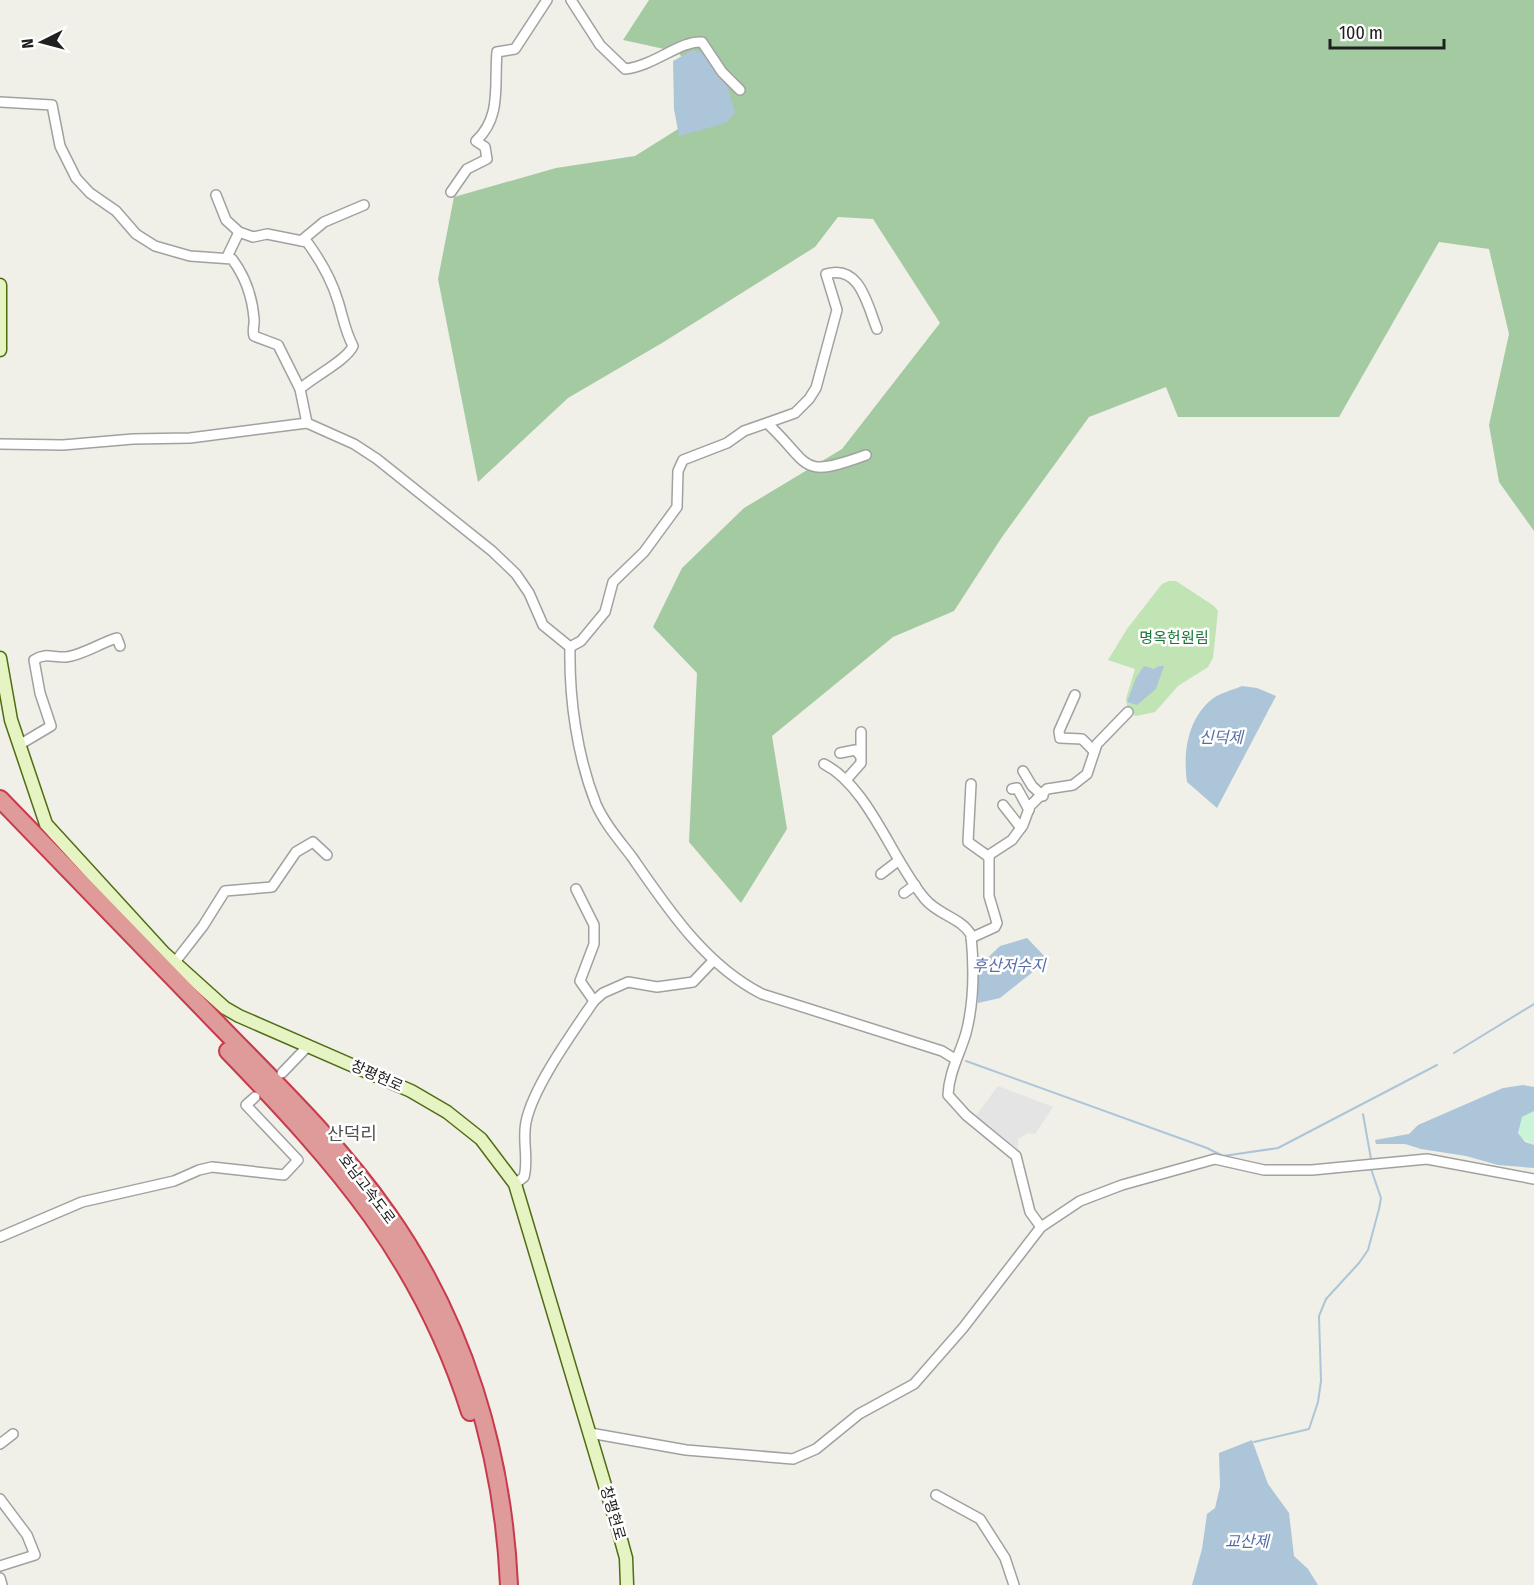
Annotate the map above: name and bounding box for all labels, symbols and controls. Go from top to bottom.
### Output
north arrow [12,12,72,72]
scale bar [1330,12,1444,50]
text: 100 m [1339,22,1383,44]
text: N [18,38,38,49]
park label: 명옥헌원림 [1139,629,1209,647]
water label: 신덕제 [1199,728,1245,747]
water label: 후산저수지 [972,956,1047,975]
street label: 창평현로 [348,1057,406,1095]
district label: 산덕리 [327,1123,377,1145]
street label: 호남고속도로 [335,1151,399,1227]
street label: 창평현로 [597,1484,629,1542]
water label: 교산제 [1225,1532,1271,1551]

